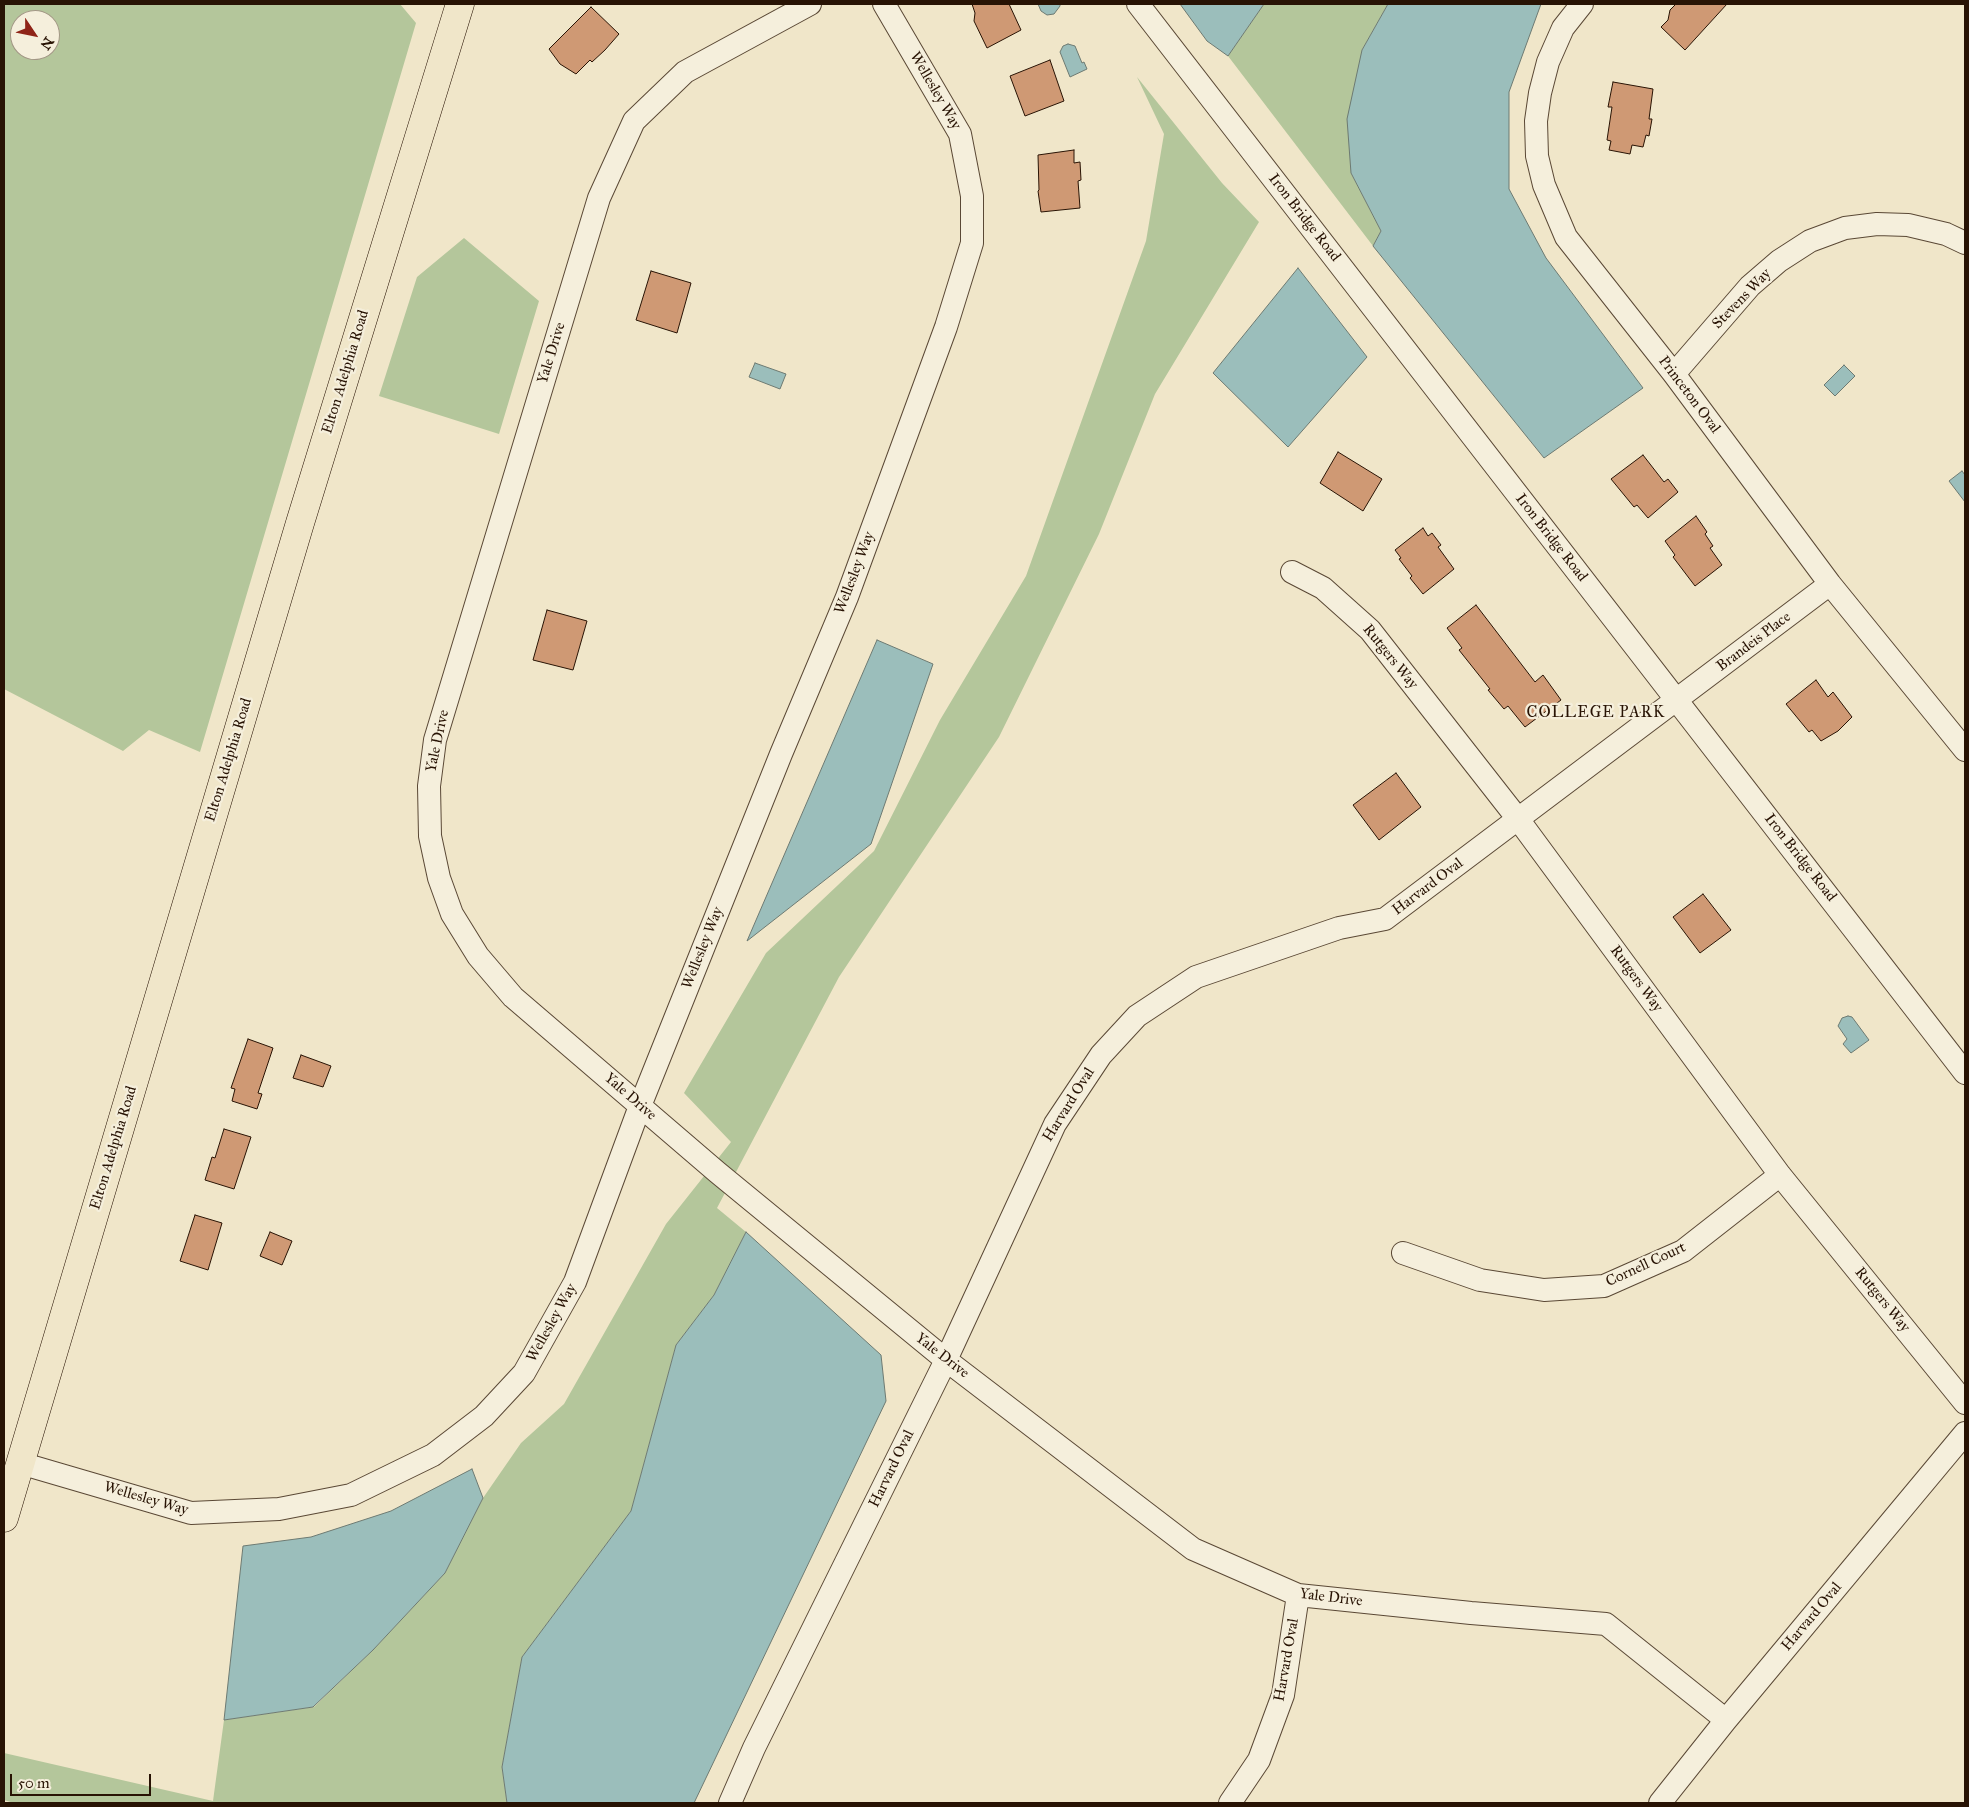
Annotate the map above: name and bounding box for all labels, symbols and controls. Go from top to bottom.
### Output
north arrow [10,10,60,60]
text: N [37,33,57,53]
street label: Wellesley Way [906,49,964,133]
street label: Iron Bridge Road [1264,170,1344,266]
street label: Stevens Way [1709,265,1775,333]
street label: Elton Adelphia Road [319,308,373,436]
street label: Yale Drive [534,320,570,386]
street label: Princeton Oval [1654,353,1724,437]
street label: Iron Bridge Road [1511,490,1591,586]
street label: Wellesley Way [831,529,879,617]
street label: Brandeis Place [1713,608,1795,676]
street label: Rutgers Way [1358,621,1422,693]
street label: Elton Adelphia Road [202,696,256,824]
district label: COLLEGE PARK [1525,703,1667,723]
street label: Yale Drive [423,708,453,774]
street label: Iron Bridge Road [1760,810,1840,906]
street label: Harvard Oval [1389,855,1467,919]
street label: Wellesley Way [678,904,728,992]
street label: Rutgers Way [1606,942,1666,1016]
street label: Harvard Oval [1039,1065,1099,1145]
street label: Yale Drive [600,1070,660,1124]
street label: Elton Adelphia Road [87,1084,141,1212]
street label: Cornell Court [1603,1239,1689,1291]
street label: Rutgers Way [1850,1264,1914,1336]
street label: Wellesley Way [523,1281,581,1365]
street label: Yale Drive [912,1329,972,1383]
street label: Harvard Oval [866,1427,918,1511]
street label: Wellesley Way [102,1478,190,1520]
street label: Harvard Oval [1778,1579,1846,1655]
street label: Yale Drive [1299,1585,1363,1611]
street label: Harvard Oval [1271,1617,1303,1703]
scale bar [12,1764,154,1796]
text: 50 m [18,1774,50,1792]

